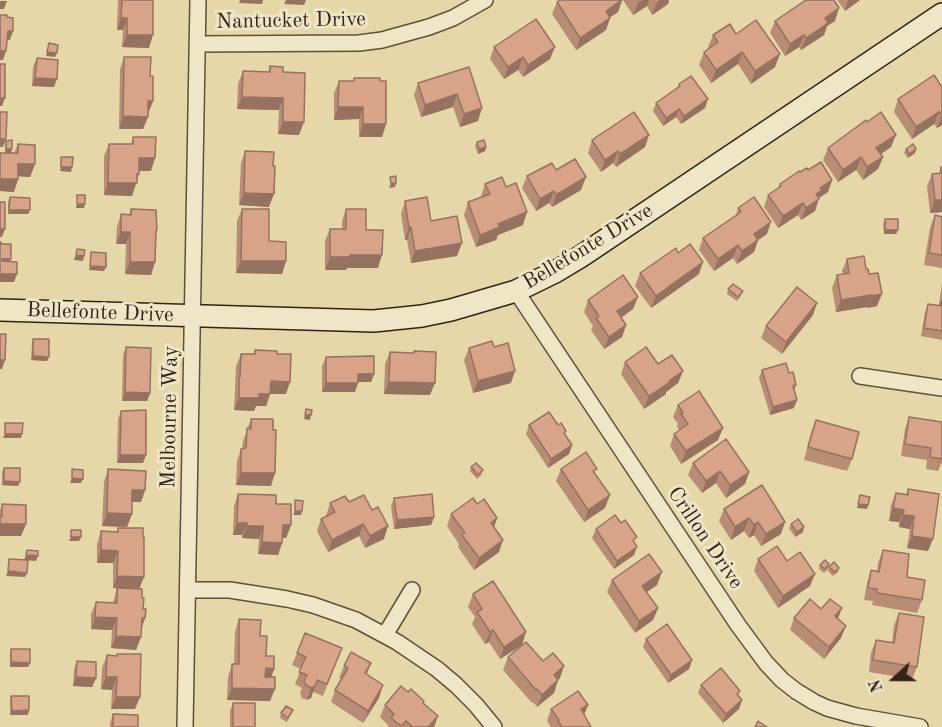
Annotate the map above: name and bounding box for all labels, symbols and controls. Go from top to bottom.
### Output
street label: Nantucket Drive [216,7,366,35]
street label: Bellefonte Drive [518,198,658,296]
street label: Bellefonte Drive [26,298,174,328]
street label: Melbourne Way [156,345,184,489]
street label: Crillon Drive [662,482,748,594]
north arrow [864,649,924,709]
text: N [868,677,887,694]

